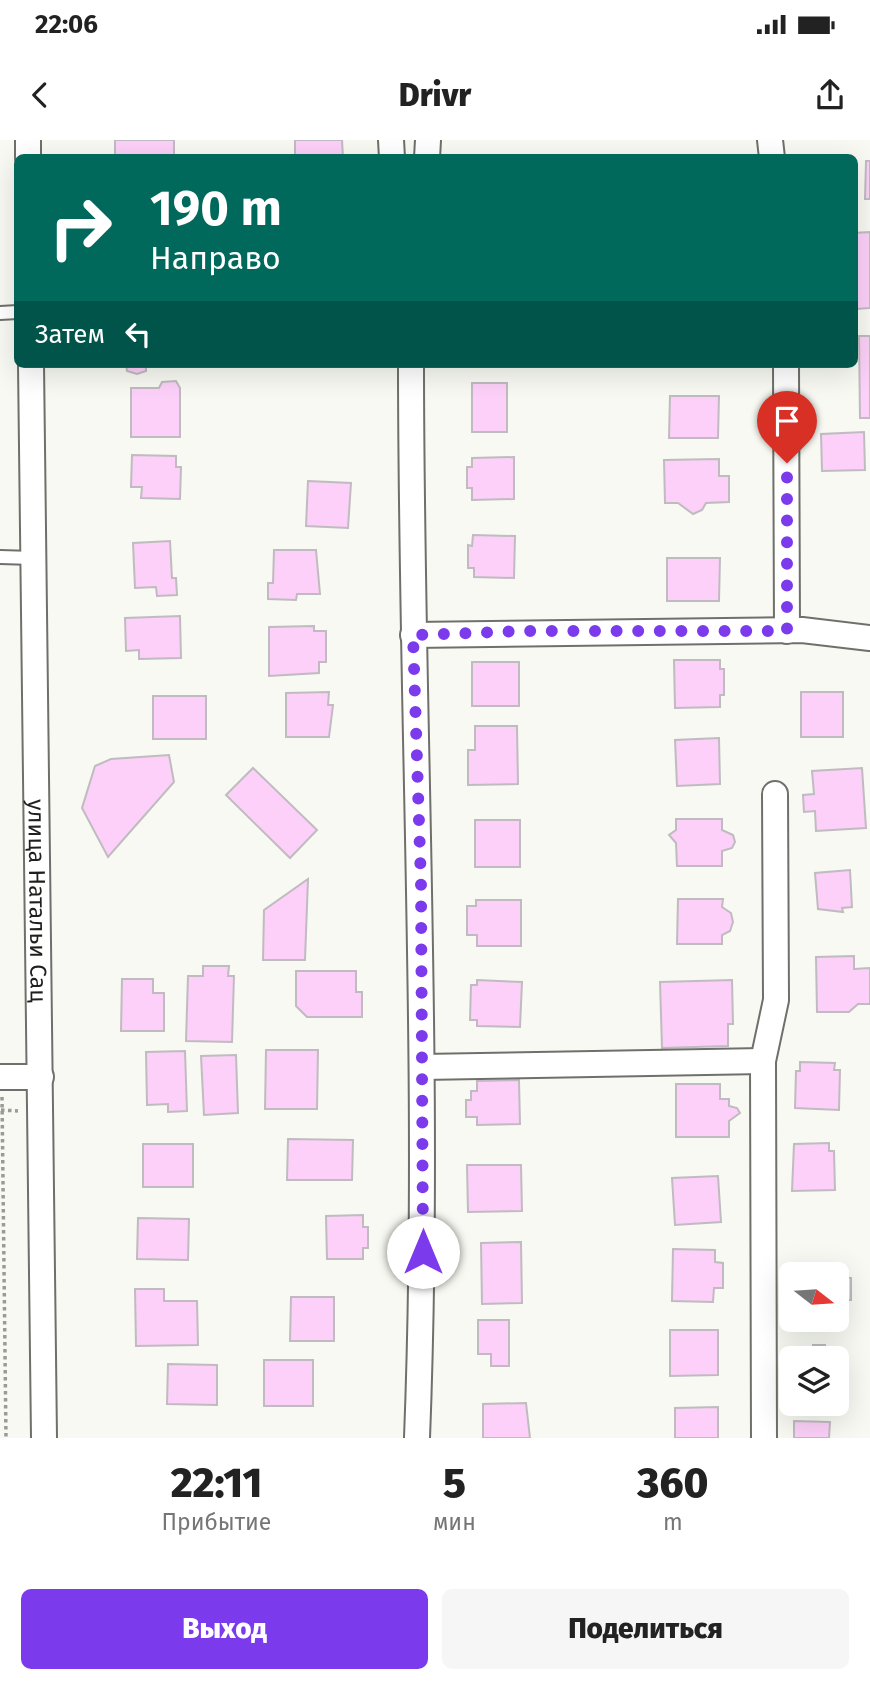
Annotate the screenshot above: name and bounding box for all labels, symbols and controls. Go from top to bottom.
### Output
text: 22:06 [35,9,98,40]
icon: back [21,76,59,114]
text: Drivr [399,76,471,114]
icon: share [811,76,849,114]
text: 190 m [150,179,282,238]
icon: right [35,182,126,273]
text: Направо [150,239,281,277]
icon: left [119,315,157,353]
text: Затем [35,319,105,350]
pin [757,391,817,463]
icon: arrive [768,402,806,440]
street label: улица Натальи Сац [22,799,53,1003]
position arrow [386,1215,460,1289]
north arrow [779,1262,849,1332]
map controls [779,1262,849,1416]
button: layers [779,1346,849,1416]
text: 22:11 [171,1458,262,1508]
text: 5 [443,1458,466,1508]
text: 360 [637,1458,708,1508]
text: Прибытие [162,1508,271,1536]
text: мин [433,1508,476,1536]
text: m [663,1508,683,1536]
button: Выход [21,1589,428,1669]
button: Поделиться [442,1589,849,1669]

